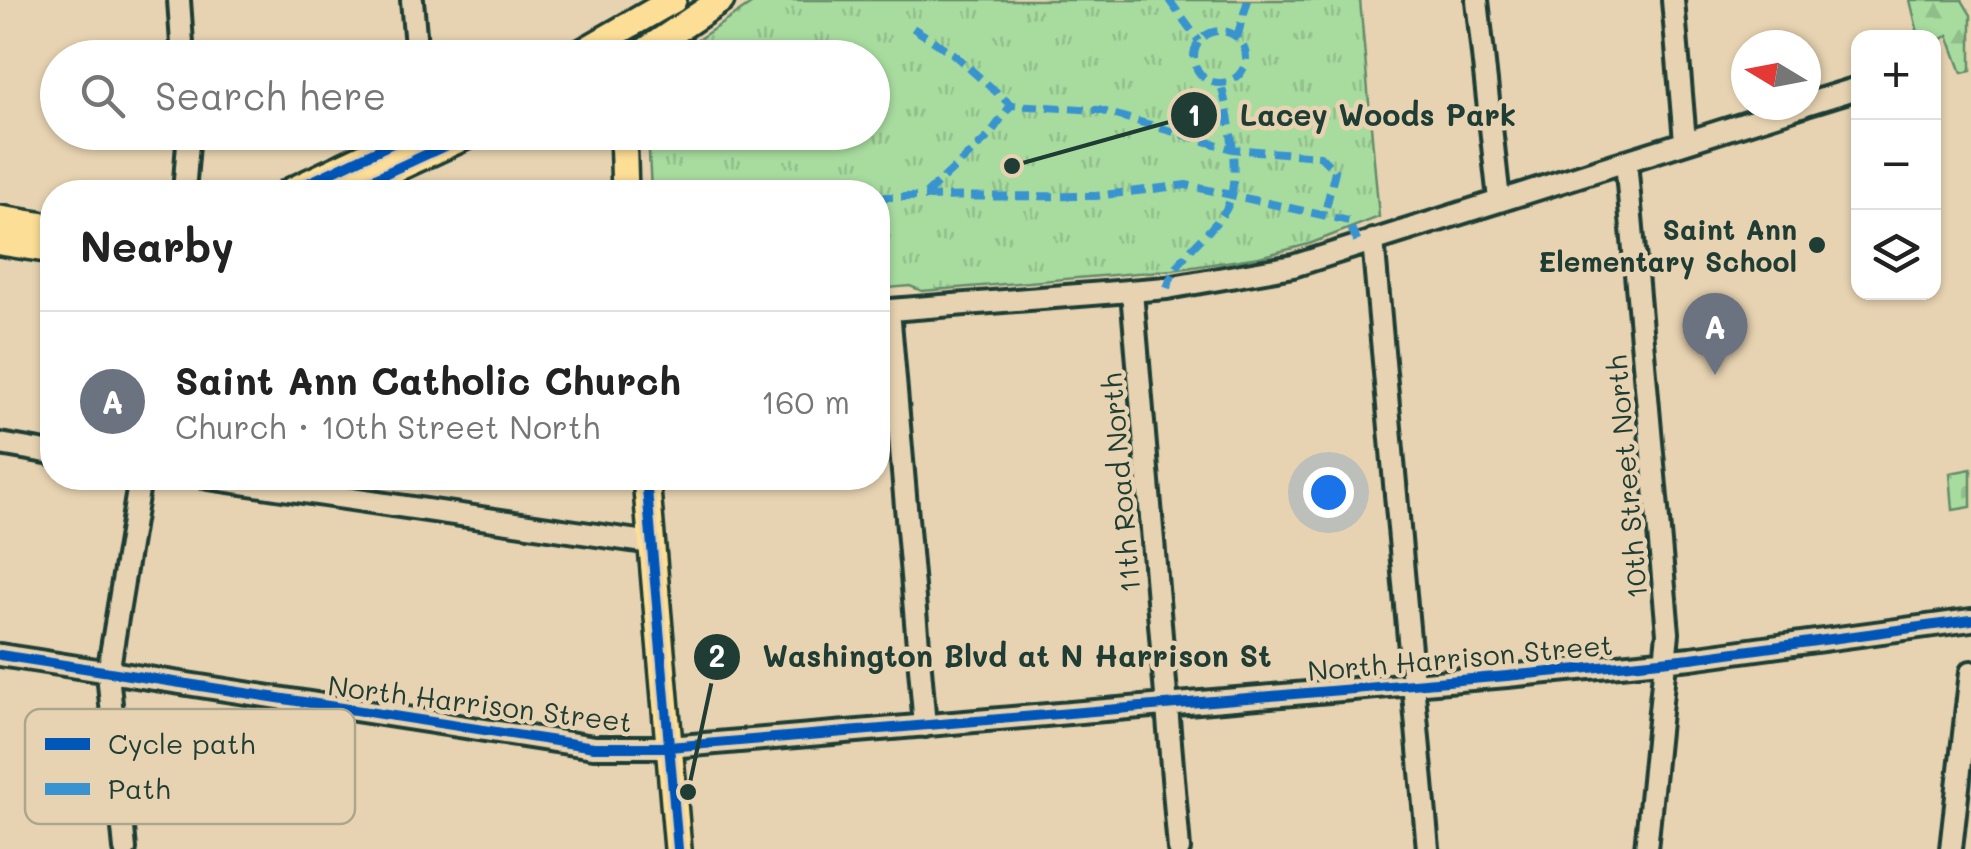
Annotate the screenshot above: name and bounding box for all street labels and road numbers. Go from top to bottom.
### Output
street label: 10th Street North [1597,354,1655,600]
street label: 11th Road North [1092,372,1148,594]
street label: North Harrison Street [1306,626,1614,688]
street label: North Harrison Street [326,666,634,740]

